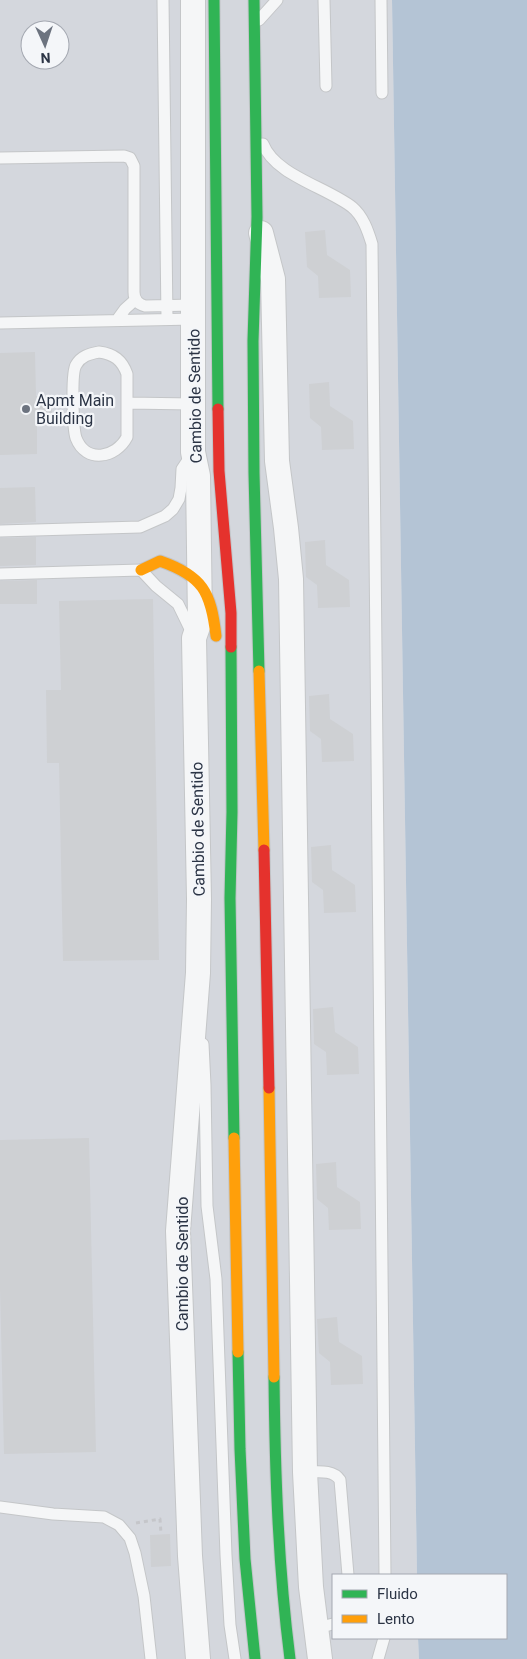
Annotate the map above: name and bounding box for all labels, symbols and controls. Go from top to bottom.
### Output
north arrow [20,20,70,70]
text: N [40,50,51,66]
street label: Cambio de Sentido [184,329,206,463]
place label: Apmt Main Building [36,391,114,428]
marker: Apmt Main Building [20,403,32,415]
street label: Cambio de Sentido [187,762,209,896]
street label: Cambio de Sentido [173,1197,192,1331]
legend [332,1574,507,1639]
text: Fluido [377,1585,418,1603]
text: Lento [377,1610,415,1628]

